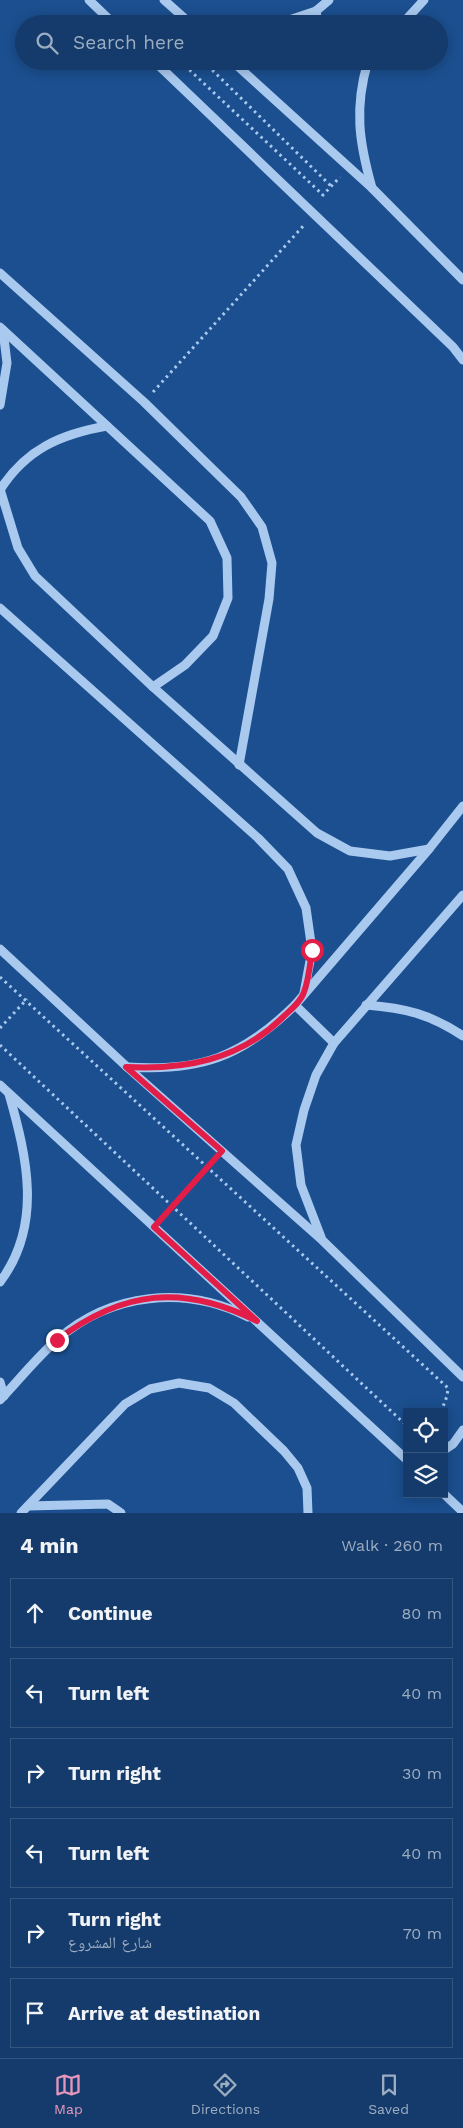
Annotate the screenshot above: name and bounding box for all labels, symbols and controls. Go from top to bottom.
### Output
search box [15,15,448,70]
icon: search [33,29,61,57]
text: Search here [73,31,184,54]
route start [301,939,324,962]
route end [46,1329,69,1352]
map controls [403,1408,448,1498]
button: locate [403,1408,448,1453]
button: layers [403,1453,448,1498]
text: 4 min [20,1533,78,1558]
text: Walk · 260 m [341,1536,443,1555]
icon: ahead [21,1599,49,1627]
text: Continue [68,1602,152,1625]
text: 80 m [401,1604,442,1623]
icon: left [21,1679,49,1707]
text: Turn left [68,1682,149,1705]
text: 40 m [402,1684,442,1703]
icon: right [21,1759,49,1787]
text: Turn right [68,1762,161,1785]
text: 30 m [402,1764,442,1783]
icon: left [21,1839,49,1867]
text: Turn left [68,1842,149,1865]
text: 40 m [402,1844,442,1863]
text: Turn right [68,1908,161,1931]
icon: right [21,1919,49,1947]
text: 70 m [403,1924,442,1943]
text: شارع المشروع [68,1933,152,1952]
icon: arrive [21,1999,49,2027]
text: Arrive at destination [68,2002,260,2025]
tab: Map [54,2071,83,2117]
tab: Directions [191,2071,260,2117]
tab: Saved [368,2071,409,2117]

